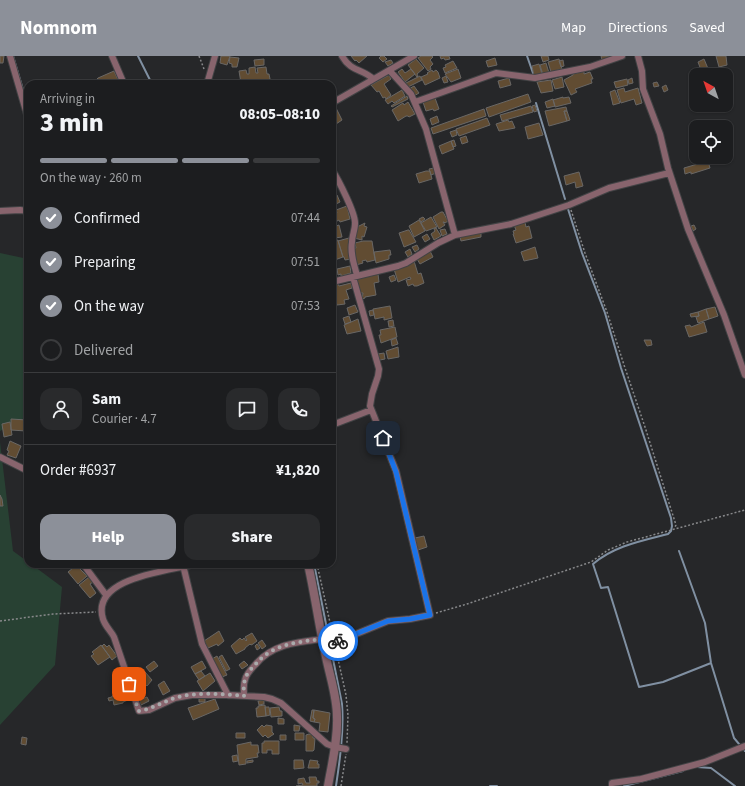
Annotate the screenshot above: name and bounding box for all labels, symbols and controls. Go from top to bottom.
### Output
text: Nomnom [20,15,97,42]
text: Map [561,18,586,38]
text: Directions [608,18,667,38]
text: Saved [689,18,725,38]
north arrow [689,68,733,112]
map controls [689,68,733,164]
text: Arriving in [40,90,95,108]
text: 3 min [40,104,104,141]
text: 08:05–08:10 [239,104,320,125]
button: locate [689,120,733,164]
text: On the way · 260 m [40,169,142,187]
icon: check [40,207,62,229]
text: Confirmed [74,208,140,229]
text: 07:44 [291,209,320,227]
icon: check [40,251,62,273]
text: Preparing [74,252,135,273]
text: 07:51 [291,253,320,271]
icon: check [40,295,62,317]
text: On the way [74,296,144,317]
text: 07:53 [291,297,320,315]
text: Delivered [74,340,133,361]
button: person [40,388,82,430]
button: chat [226,388,268,430]
button: phone [278,388,320,430]
text: Sam [92,389,121,410]
text: Courier · 4.7 [92,410,157,428]
pin [366,421,400,455]
icon: home [372,427,394,449]
text: Order #6937 [40,460,116,481]
text: ¥1,820 [276,460,320,481]
button: Help [40,514,176,560]
button: Share [184,514,320,560]
courier [318,621,358,661]
icon: bike [327,630,349,652]
pin [112,667,146,701]
icon: bag [118,673,140,695]

